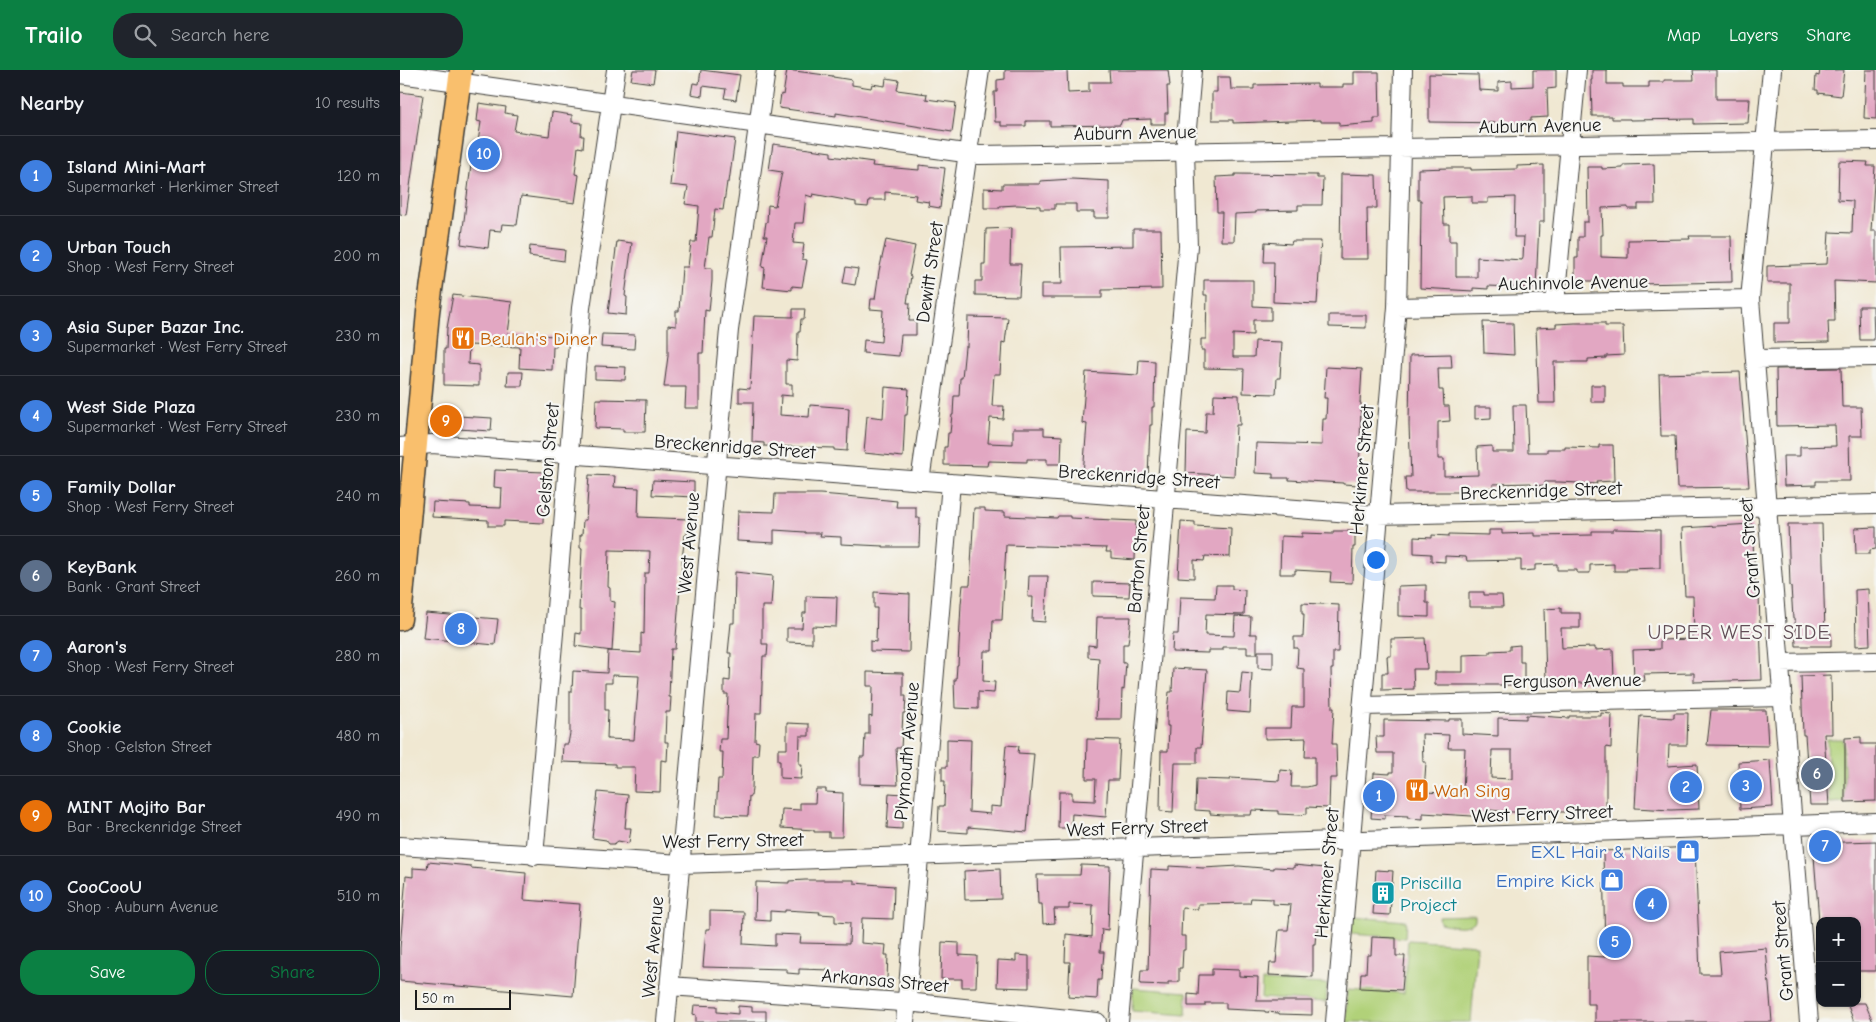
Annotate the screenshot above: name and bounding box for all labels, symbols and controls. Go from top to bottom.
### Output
search box [113,13,463,58]
text: Trailo [25,21,83,49]
icon: search [131,21,159,49]
text: Search here [171,24,270,46]
text: Map [1667,25,1701,46]
text: Layers [1729,25,1778,46]
text: Share [1806,25,1851,46]
text: Nearby [20,91,84,115]
text: 10 results [315,94,380,112]
street label: Auburn Avenue [1478,114,1602,138]
street label: Auburn Avenue [1073,121,1197,145]
pin: 10 [468,135,500,173]
text: Island Mini-Mart [67,156,205,178]
text: 1 [33,167,39,185]
text: 120 m [337,167,380,185]
text: Supermarket · Herkimer Street [67,178,279,196]
street label: Dewitt Street [912,220,948,324]
text: Urban Touch [67,236,171,258]
text: 2 [32,247,40,265]
text: 200 m [334,247,380,265]
text: Shop · West Ferry Street [67,258,234,276]
street label: Auchinvole Avenue [1498,271,1648,295]
text: Asia Super Bazar Inc. [67,316,244,338]
restaurant icon: Beulah's Diner [450,325,476,351]
text: 3 [32,327,40,345]
text: 230 m [335,327,380,345]
place label: Beulah's Diner [480,328,597,350]
text: Supermarket · West Ferry Street [67,338,287,356]
text: West Side Plaza [67,396,196,418]
pin: 9 [430,402,462,440]
street label: Gelston Street [532,402,564,518]
street label: Herkimer Street [1345,403,1379,536]
text: 4 [32,407,40,425]
text: 230 m [335,407,380,425]
text: Supermarket · West Ferry Street [67,418,287,436]
street label: Breckenridge Street [653,430,817,464]
street label: Breckenridge Street [1057,460,1221,494]
text: Family Dollar [67,476,175,498]
street label: Breckenridge Street [1460,477,1623,505]
text: 5 [32,487,40,505]
text: 240 m [336,487,380,505]
street label: West Avenue [674,491,704,595]
street label: Grant Street [1735,496,1765,599]
text: Shop · West Ferry Street [67,498,234,516]
street label: Barton Street [1123,504,1155,614]
your location [1363,547,1389,573]
text: KeyBank [67,556,137,578]
text: 6 [32,567,40,585]
text: 260 m [335,567,380,585]
text: Bank · Grant Street [67,578,200,596]
pin: 8 [445,610,477,648]
district label: UPPER WEST SIDE [1648,621,1830,644]
text: Aaron's [67,636,127,658]
text: 7 [32,647,40,665]
text: 280 m [335,647,380,665]
text: Shop · West Ferry Street [67,658,234,676]
street label: Ferguson Avenue [1502,669,1642,693]
street label: Plymouth Avenue [890,681,924,821]
text: Cookie [67,716,121,738]
text: 8 [32,727,40,745]
text: 480 m [336,727,380,745]
text: Shop · Gelston Street [67,738,211,756]
pin: 6 [1801,755,1833,793]
pin: 3 [1730,767,1762,805]
pin: 2 [1670,768,1702,806]
pin: 1 [1363,777,1395,815]
restaurant icon: Wah Sing [1404,777,1430,803]
place label: Wah Sing [1434,780,1511,802]
text: MINT Mojito Bar [67,796,205,818]
street label: West Ferry Street [1471,801,1614,827]
street label: Herkimer Street [1310,806,1344,939]
text: 9 [32,807,40,825]
text: 490 m [335,807,380,825]
street label: West Ferry Street [1066,815,1209,841]
text: Bar · Breckenridge Street [67,818,241,836]
pin: 7 [1809,827,1841,865]
street label: West Ferry Street [662,829,804,853]
shop icon: EXL Hair & Nails [1675,838,1701,864]
place label: EXL Hair & Nails [1531,841,1670,863]
shop icon: Empire Kick [1599,867,1625,893]
place label: Empire Kick [1496,870,1595,892]
place label: Priscilla Project [1400,872,1462,916]
text: CooCooU [67,876,142,898]
building icon: Priscilla Project [1370,880,1396,906]
pin: 4 [1635,885,1667,923]
text: 10 [28,887,44,905]
text: 510 m [337,887,380,905]
street label: West Avenue [638,895,668,999]
text: Shop · Auburn Avenue [67,898,218,916]
street label: Grant Street [1768,899,1798,1002]
map controls [1816,917,1861,1007]
button: + [1816,917,1861,962]
pin: 5 [1599,923,1631,961]
button: Save [20,950,195,995]
button: Share [205,950,380,995]
button: − [1816,962,1861,1007]
street label: Arkansas Street [821,964,950,998]
scale bar [415,987,511,1010]
text: 50 m [422,990,454,1007]

